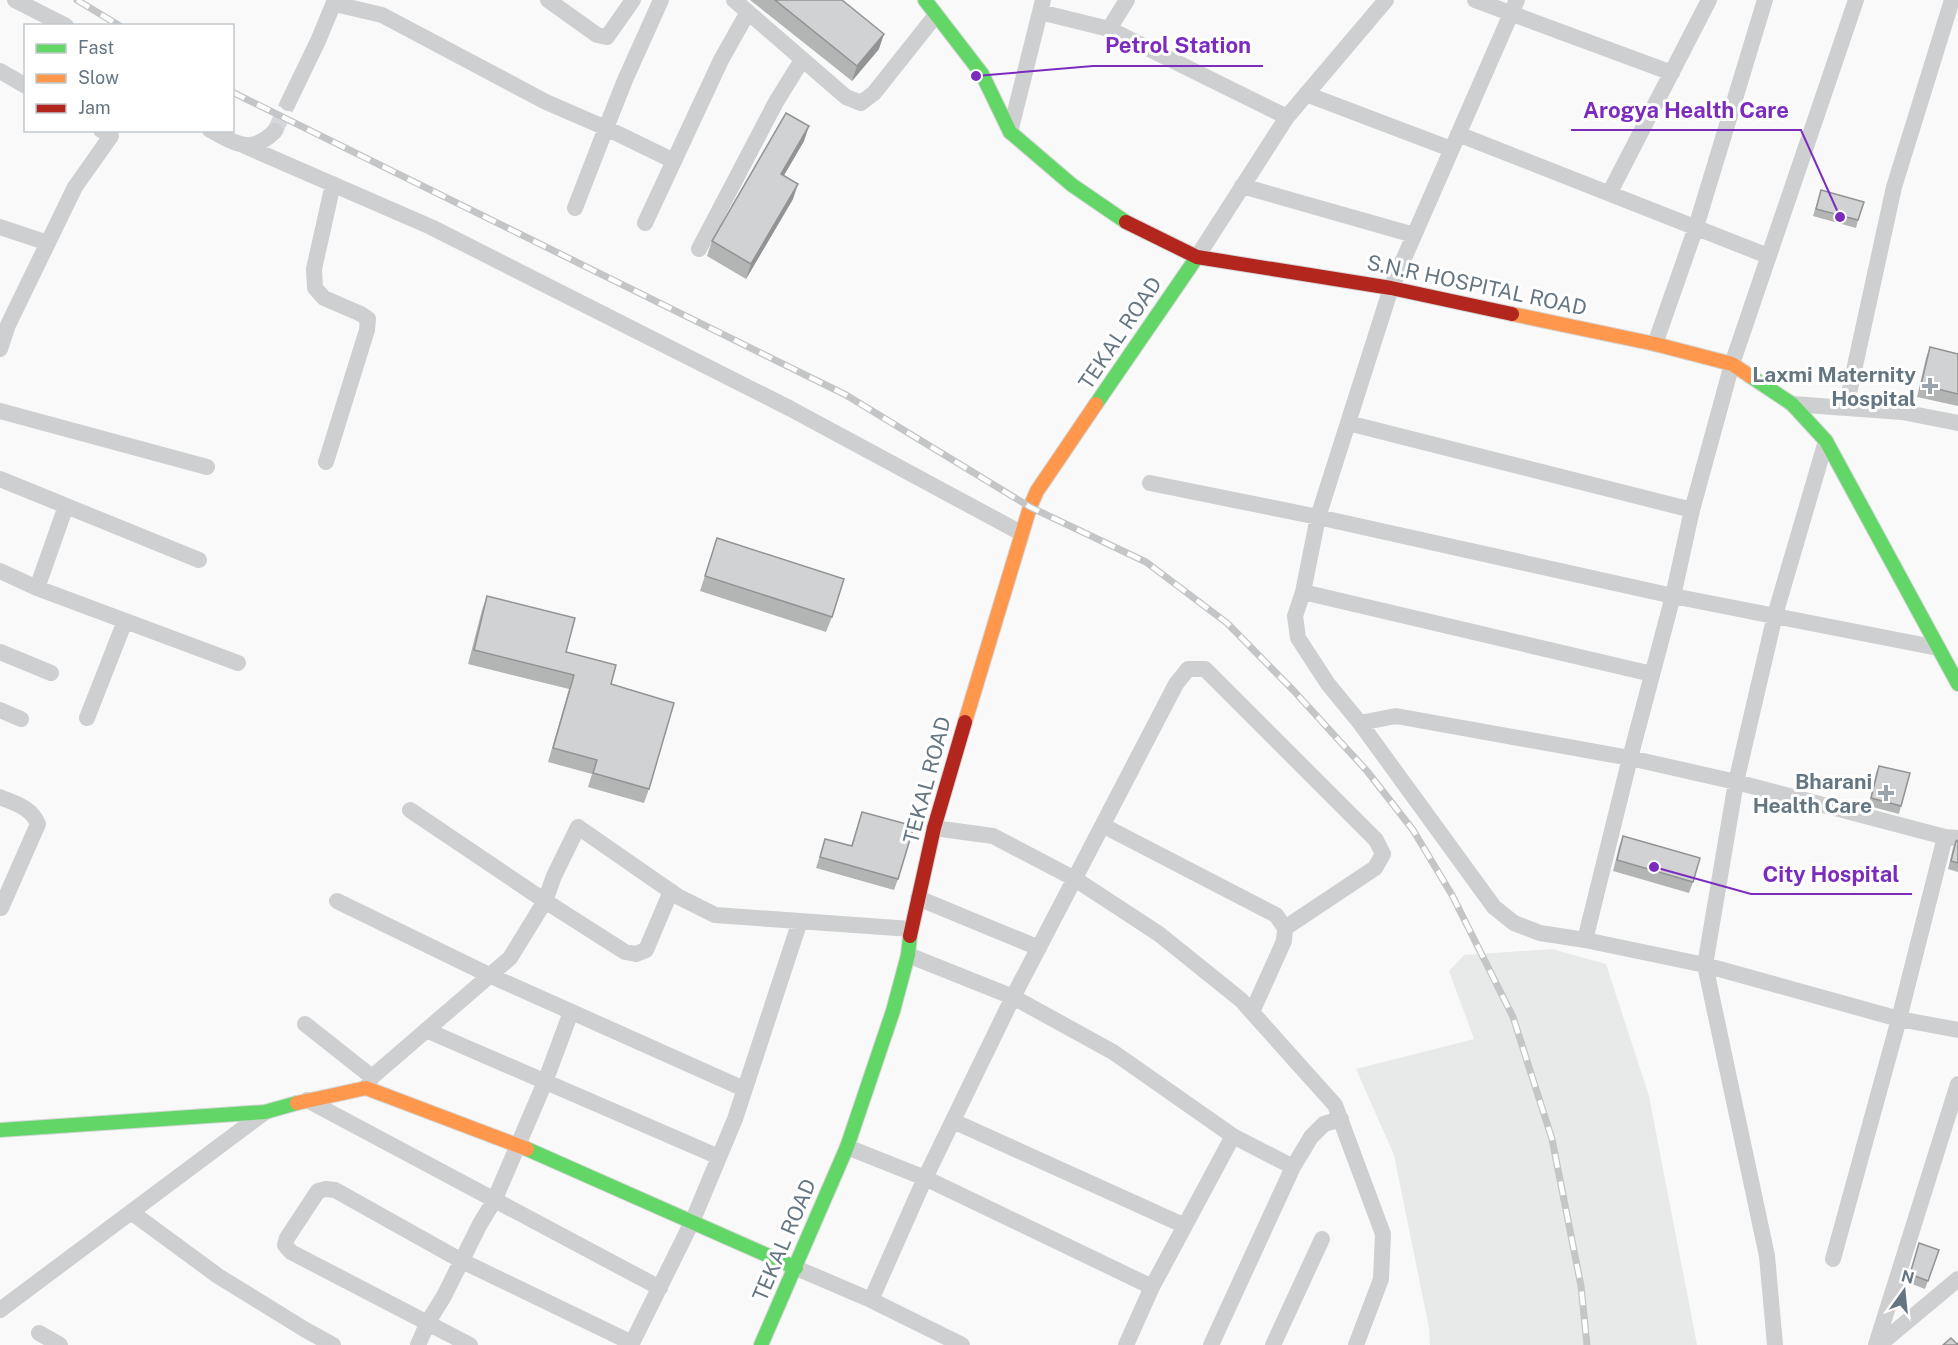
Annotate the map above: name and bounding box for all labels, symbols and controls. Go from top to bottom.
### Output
legend [24,24,234,132]
callout: Petrol Station [1093,26,1263,66]
text: Petrol Station [1105,32,1251,58]
text: Fast [78,37,114,58]
text: Slow [78,67,119,88]
callout: Arogya Health Care [1571,90,1801,130]
text: Jam [78,97,111,118]
text: Arogya Health Care [1583,97,1789,123]
street label: S.N.R HOSPITAL ROAD [1365,249,1589,321]
street label: TEKAL ROAD [1073,272,1167,394]
place label: Laxmi Maternity Hospital [1752,362,1916,411]
marker: Laxmi Maternity Hospital [1921,377,1939,395]
street label: TEKAL ROAD [898,714,956,846]
place label: Bharani Health Care [1753,769,1872,818]
marker: Bharani Health Care [1877,784,1895,802]
callout: City Hospital [1751,854,1912,894]
text: City Hospital [1763,861,1899,887]
street label: TEKAL ROAD [747,1175,821,1305]
north arrow [1874,1261,1934,1321]
text: N [1899,1266,1916,1288]

